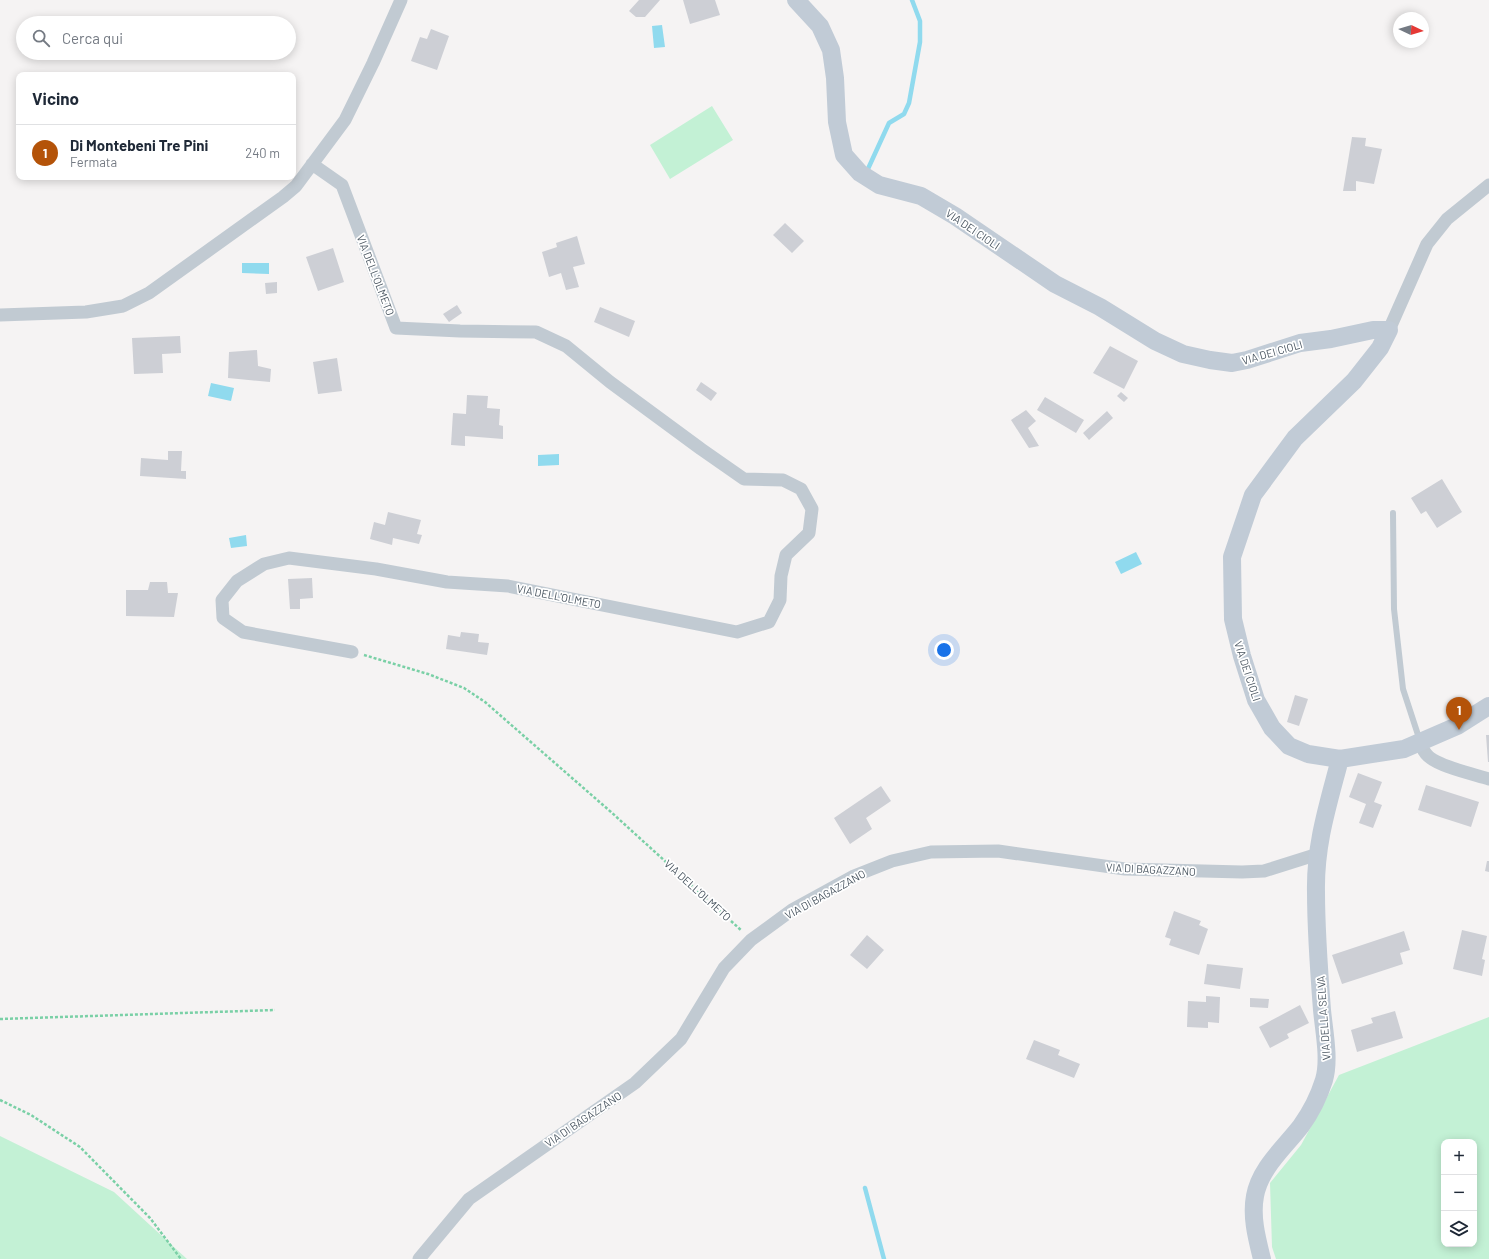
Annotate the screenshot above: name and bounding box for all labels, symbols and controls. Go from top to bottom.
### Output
north arrow [1393,12,1429,48]
search box [16,16,296,60]
icon: search [30,27,52,49]
text: Cerca qui [62,29,123,47]
text: Vicino [32,88,79,108]
text: Di Montebeni Tre Pini [70,136,208,154]
text: 1 [43,145,47,161]
text: 240 m [245,145,280,161]
text: Fermata [70,154,117,170]
street label: VIA DEI CIOLI [944,206,1002,252]
street label: VIA DELL'OLMETO [355,233,397,317]
street label: VIA DEI CIOLI [1240,337,1304,367]
street label: VIA DELL'OLMETO [516,581,602,611]
street label: VIA DEI CIOLI [1232,639,1264,703]
your location [934,640,954,660]
pin: 1 [1446,697,1472,730]
street label: VIA DELL'OLMETO [662,857,734,923]
street label: VIA DI BAGAZZANO [1106,860,1196,878]
street label: VIA DI BAGAZZANO [783,866,868,921]
street label: VIA DELLA SELVA [1314,975,1332,1061]
street label: VIA DI BAGAZZANO [542,1088,624,1150]
map controls [1441,1139,1477,1247]
button: + [1441,1139,1477,1175]
button: − [1441,1175,1477,1211]
button: layers [1441,1211,1477,1247]

